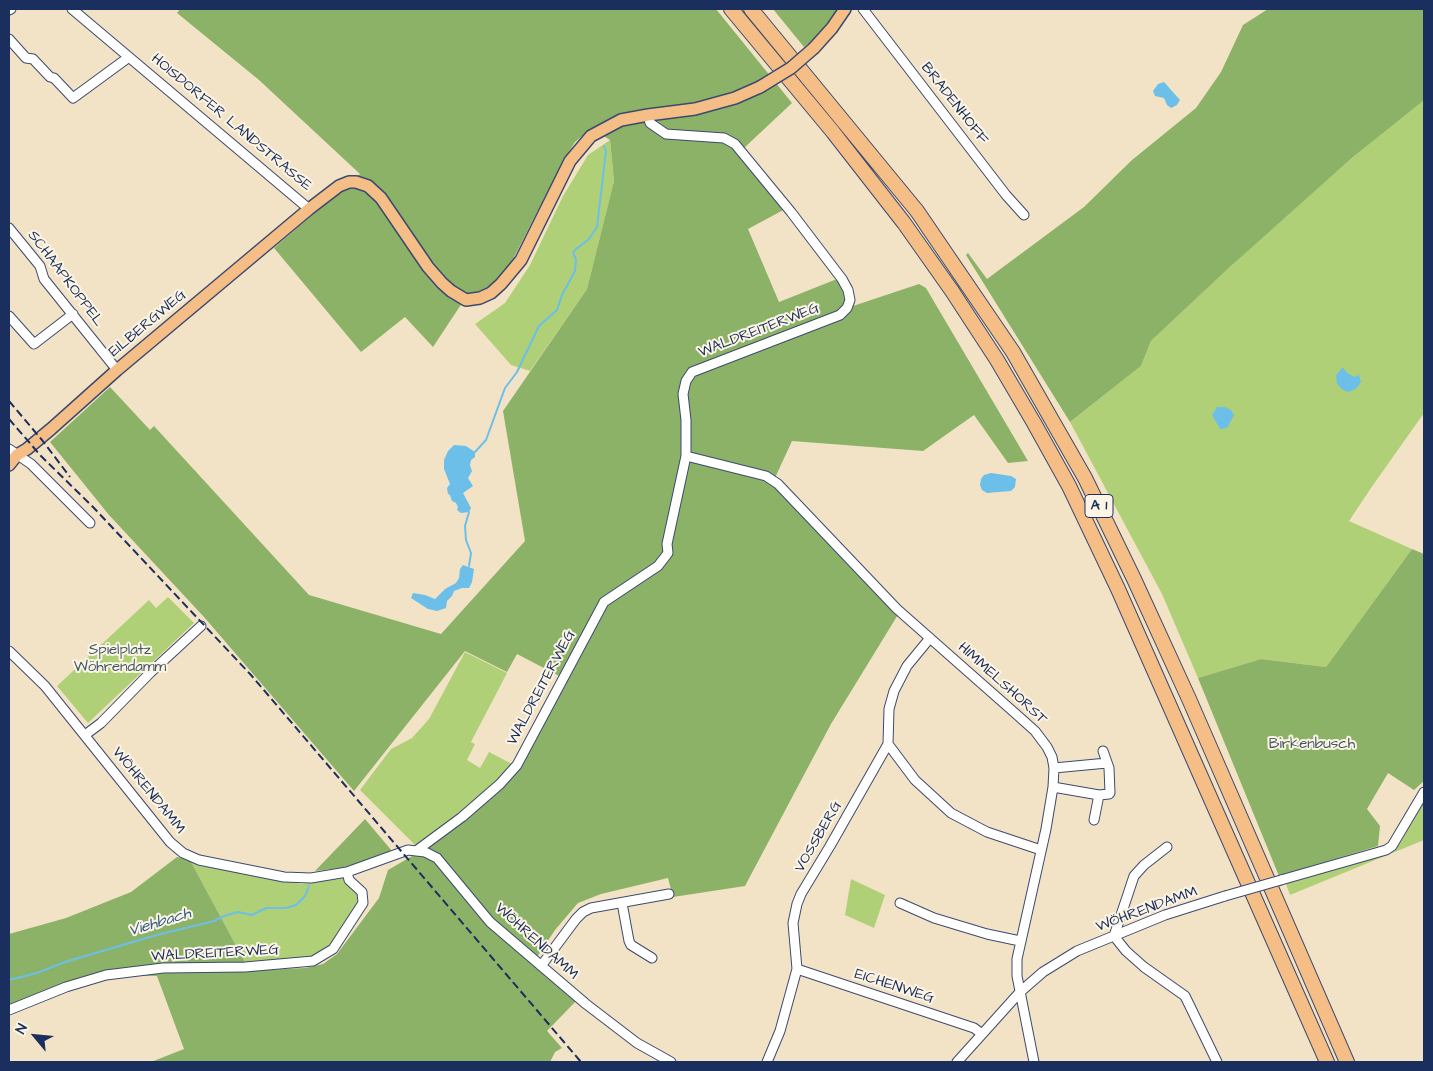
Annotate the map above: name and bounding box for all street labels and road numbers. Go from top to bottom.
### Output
street label: HOISDORFER LANDSTRASSE [147,51,315,195]
street label: BRADENHOFF [916,60,992,148]
street label: SCHAAPKOPPEL [23,227,107,331]
street label: EILBERGWEG [106,286,190,362]
street label: WALDREITERWEG [696,300,822,362]
road number: A 1 [1085,494,1113,518]
street label: WALDREITERWEG [504,627,580,749]
street label: HIMMELSHORST [954,639,1050,729]
street label: WÖHRENDAMM [108,744,188,838]
street label: VOSSBERG [791,798,847,876]
street label: WÖHRENDAMM [1094,883,1200,937]
street label: WÖHRENDAMM [490,900,582,984]
street label: WALDREITERWEG [151,942,279,966]
street label: EICHENWEG [852,966,936,1008]

